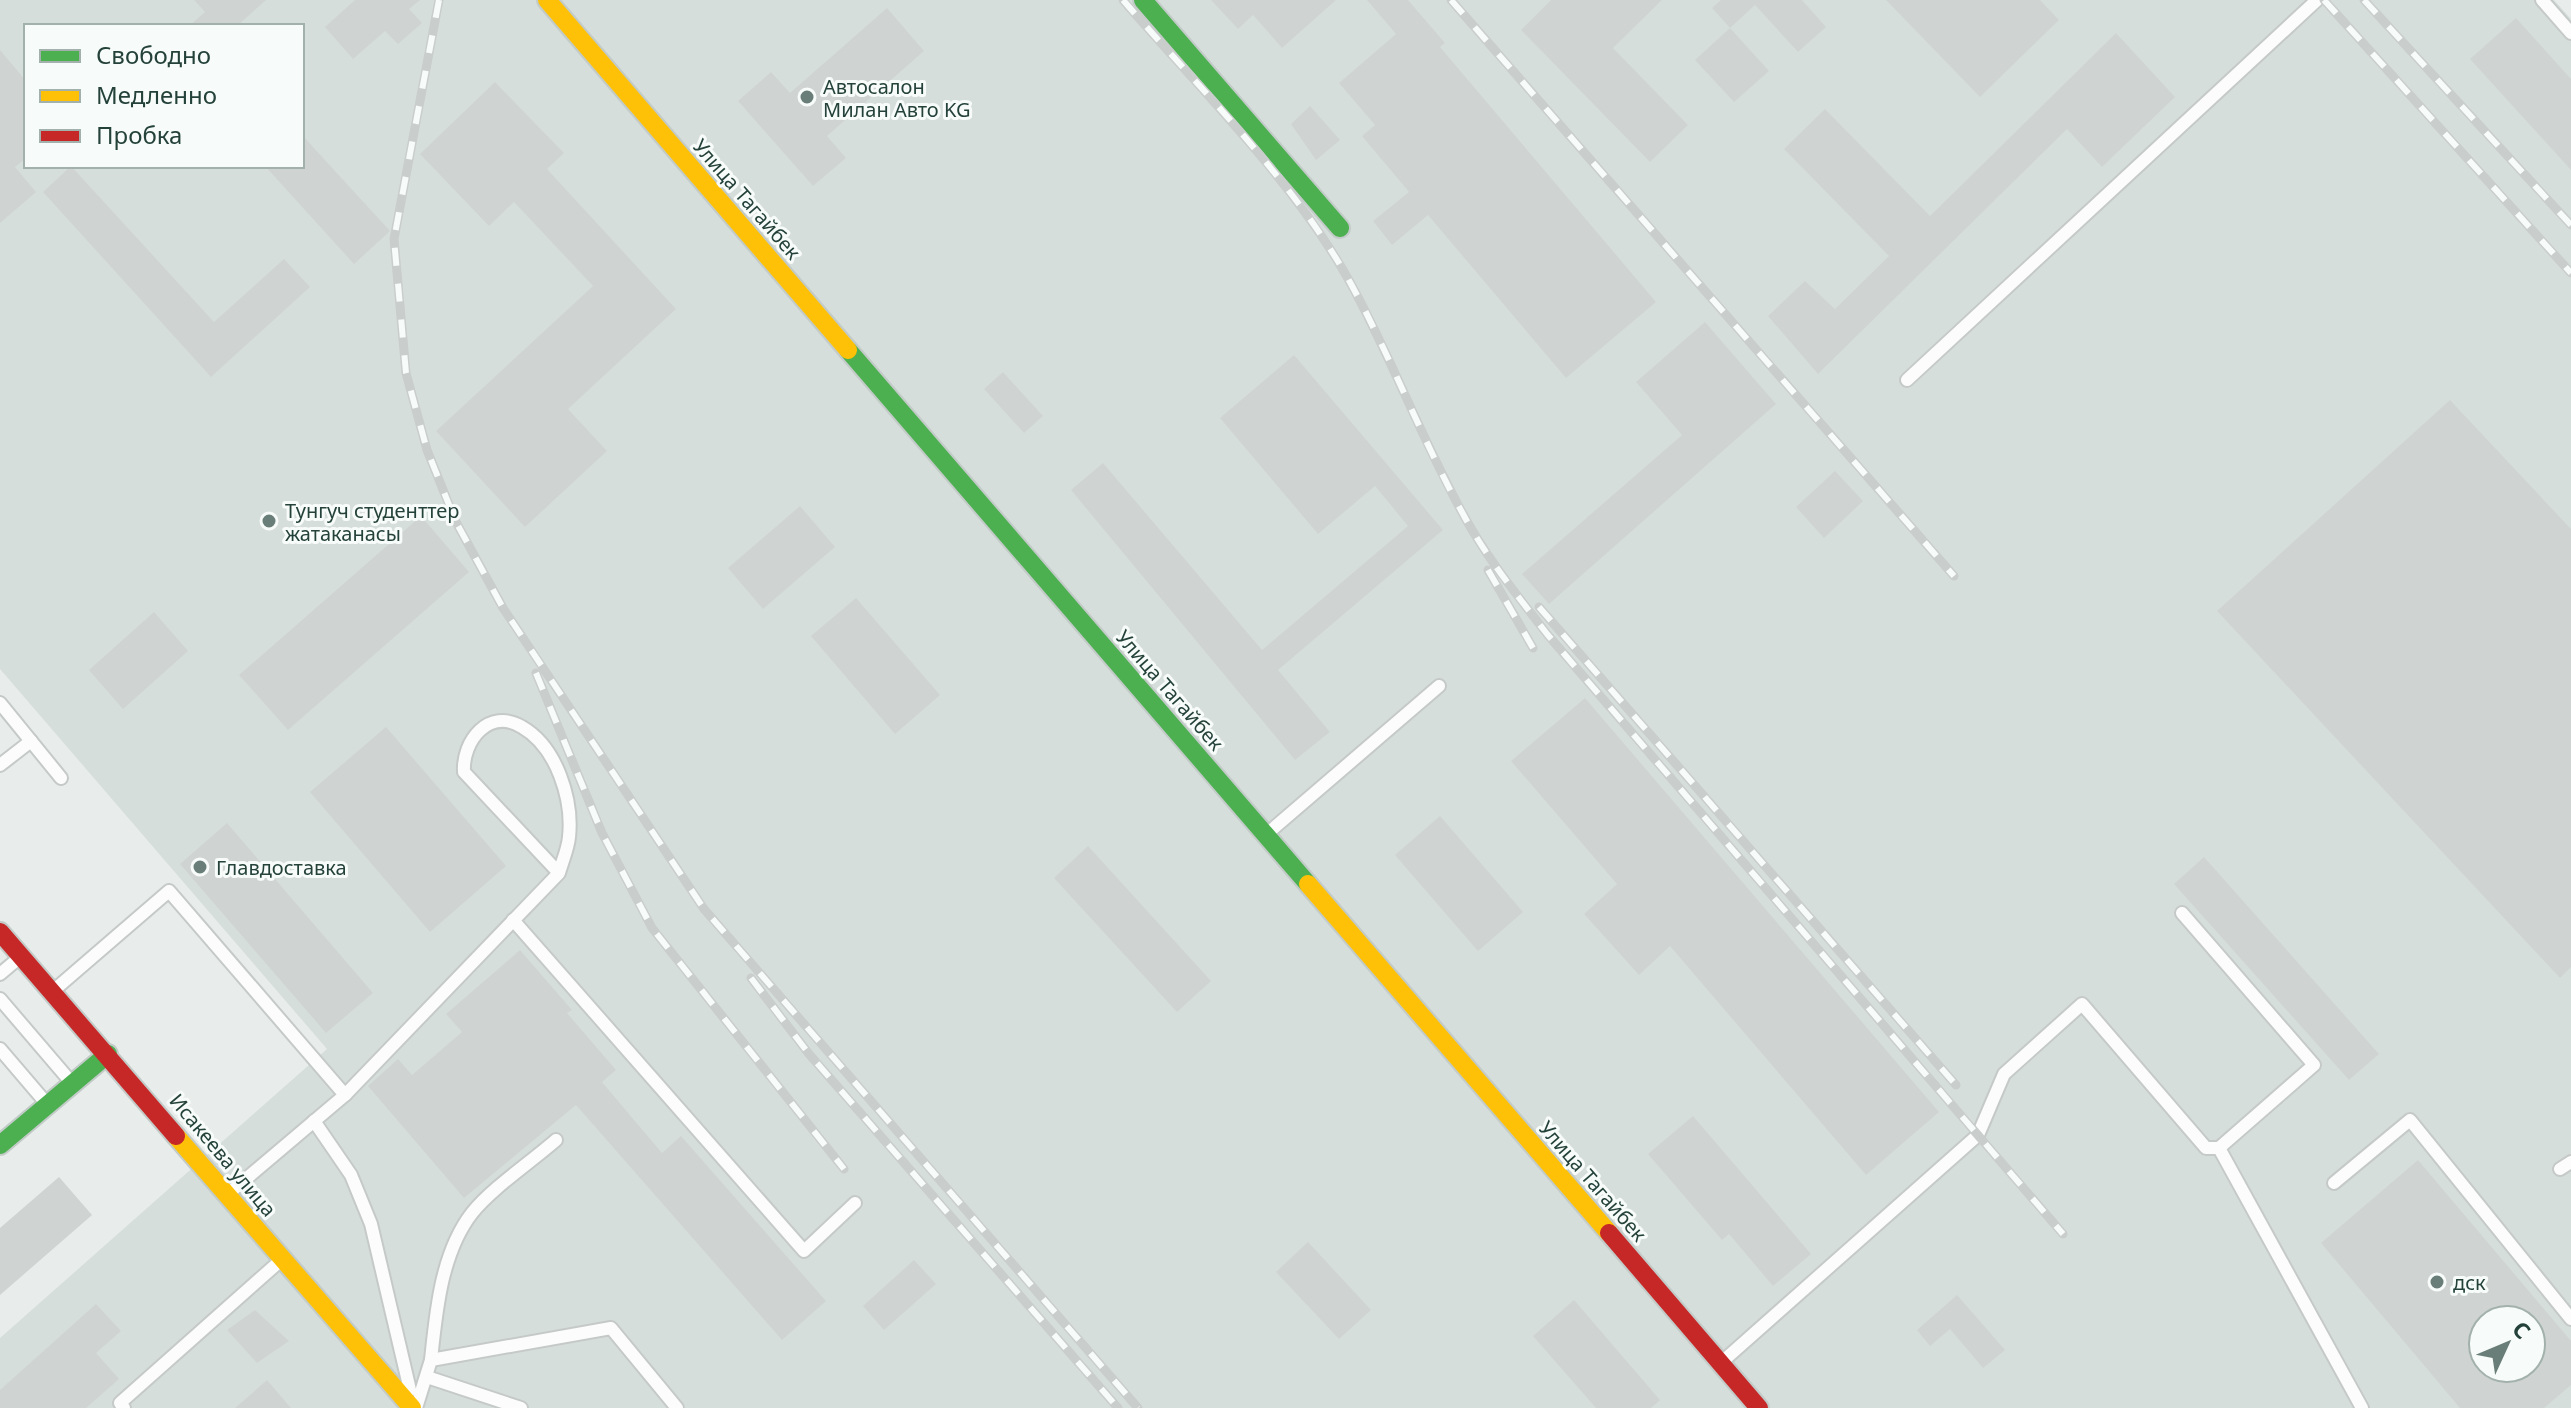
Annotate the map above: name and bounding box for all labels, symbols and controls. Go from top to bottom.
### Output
legend [24,24,304,168]
text: Свободно [96,38,211,71]
place label: Автосалон Милан Авто KG [823,73,970,123]
text: Медленно [96,78,217,111]
marker: Автосалон Милан Авто KG [798,88,816,106]
text: Пробка [96,118,182,151]
street label: Улица Тагайбек [687,133,807,265]
place label: Тунгуч студенттер жатаканасы [285,497,459,547]
marker: Тунгуч студенттер жатаканасы [260,512,278,530]
street label: Улица Тагайбек [1110,624,1230,756]
place label: Главдоставка [216,854,347,881]
marker: Главдоставка [191,858,209,876]
street label: Исакеева улица [164,1088,282,1222]
street label: Улица Тагайбек [1533,1115,1653,1247]
place label: дск [2453,1269,2486,1296]
marker: дск [2428,1273,2446,1291]
north arrow [2467,1304,2547,1384]
text: С [2506,1314,2538,1345]

